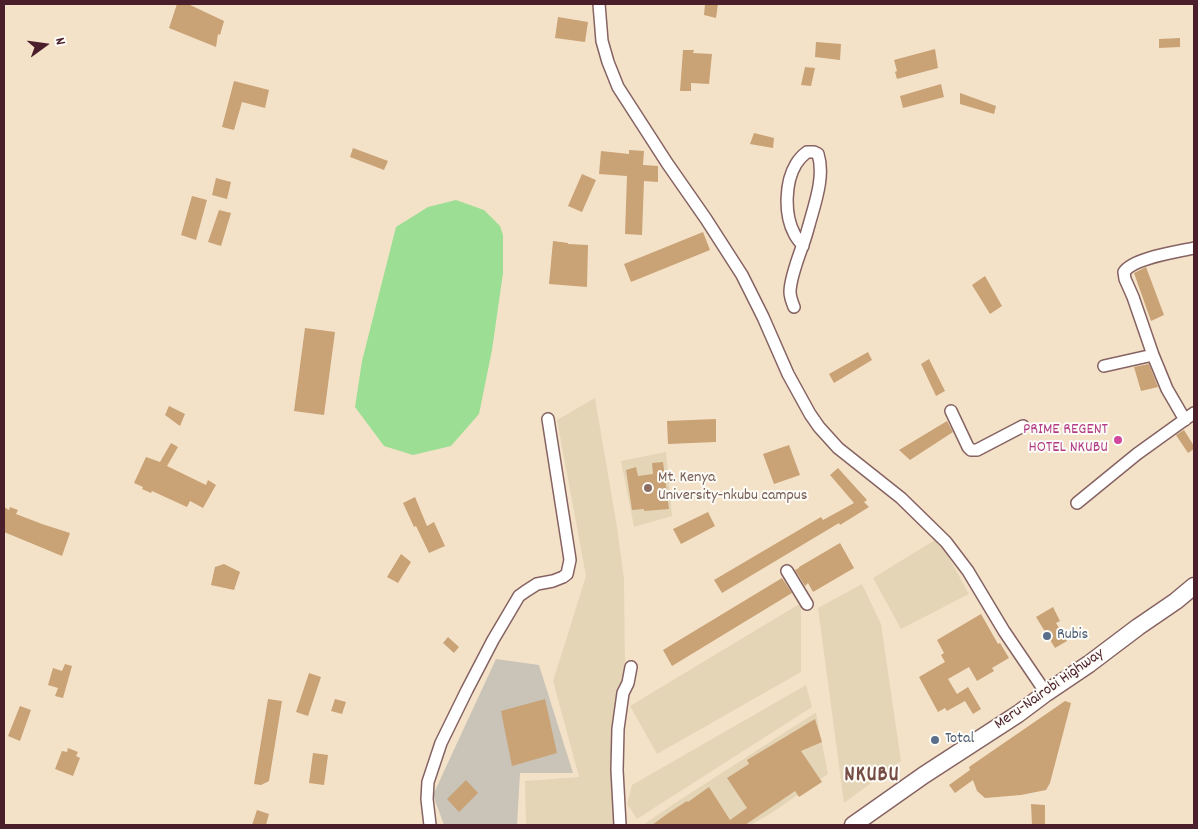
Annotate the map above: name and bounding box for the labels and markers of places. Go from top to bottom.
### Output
place label: PRIME REGENT HOTEL NKUBU [1023,421,1108,459]
marker: PRIME REGENT HOTEL NKUBU [1112,434,1124,446]
place label: Mt. Kenya University-nkubu campus [658,469,807,507]
marker: Mt. Kenya University-nkubu campus [642,482,654,494]
place label: Rubis [1057,626,1088,646]
marker: Rubis [1041,630,1053,642]
place label: Total [945,730,974,750]
marker: Total [929,734,941,746]

